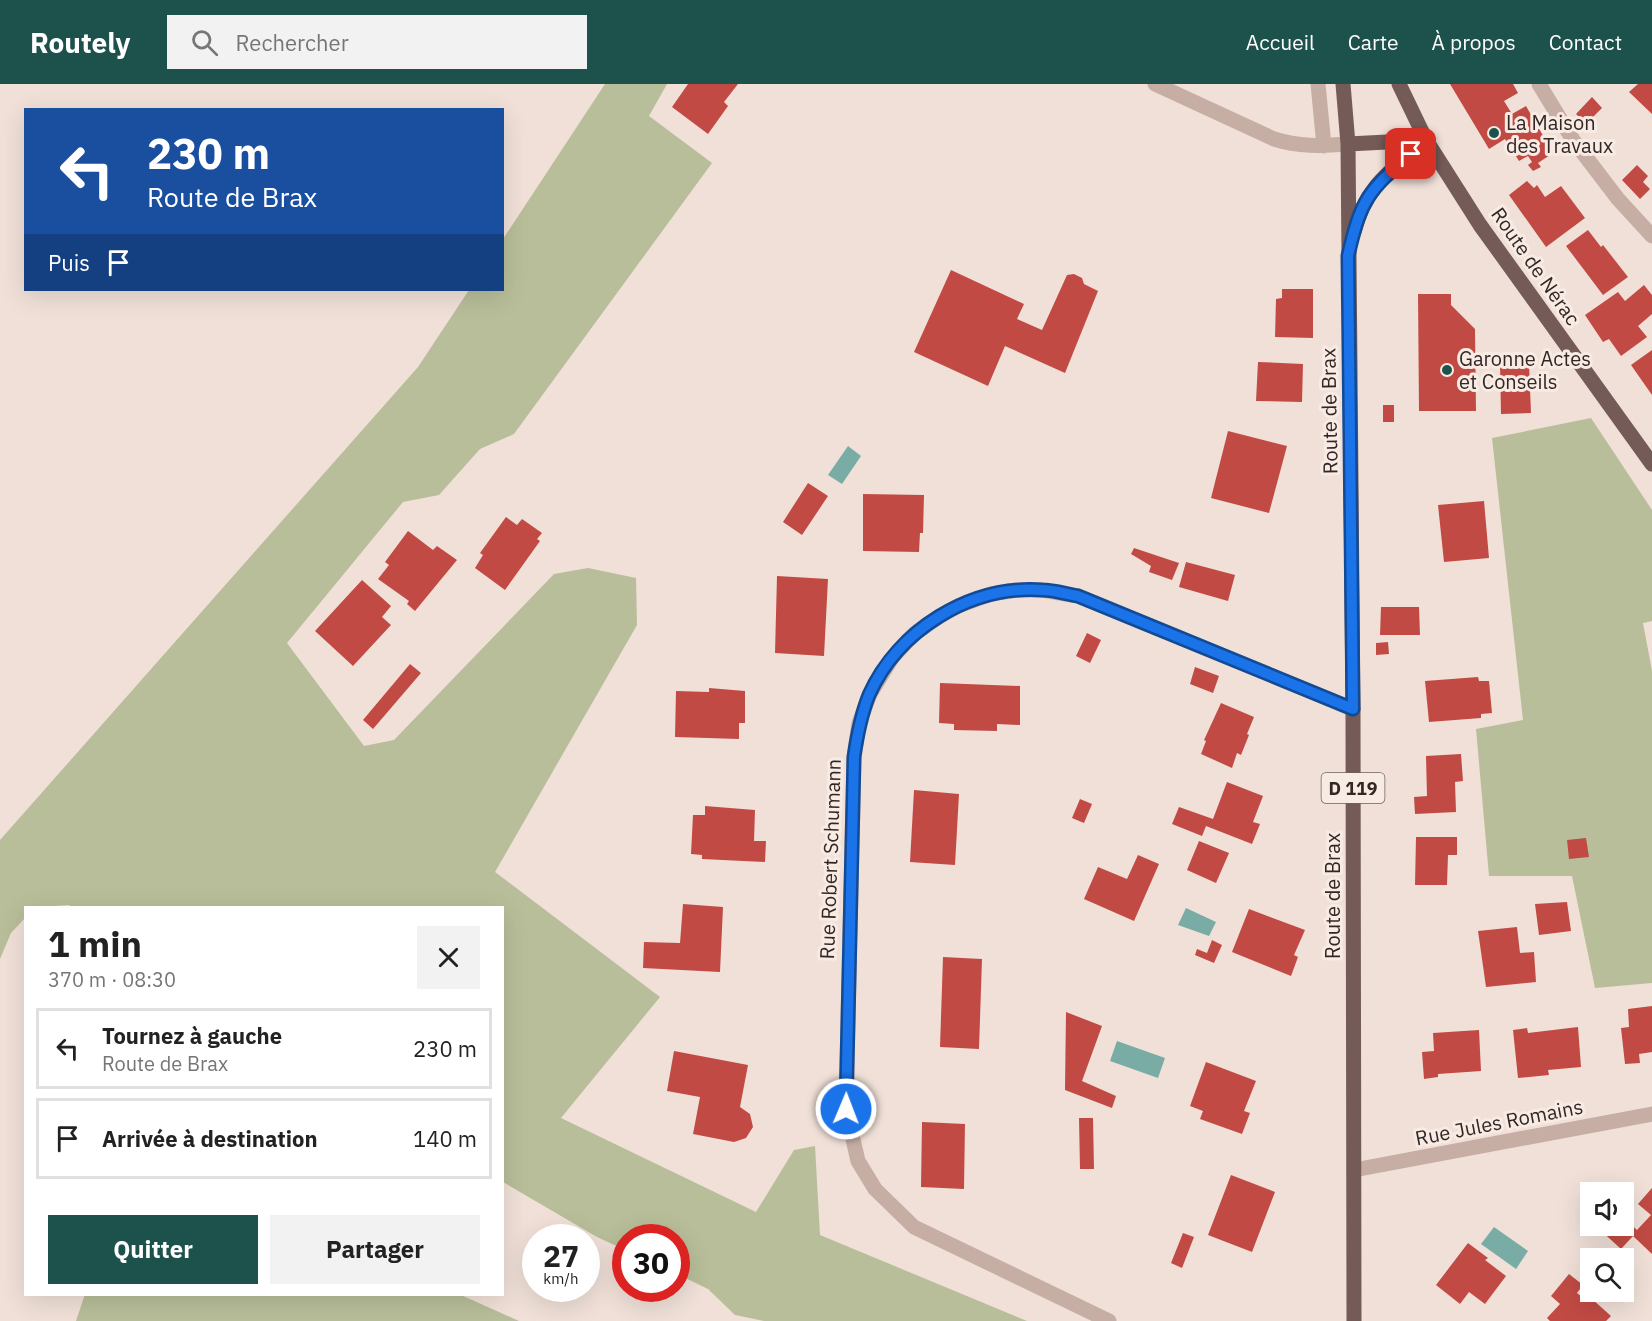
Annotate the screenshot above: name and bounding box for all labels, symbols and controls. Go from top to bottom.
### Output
search box [167,15,587,69]
text: Routely [30,24,131,61]
icon: search [188,26,221,59]
text: Rechercher [236,28,349,57]
text: Accueil [1246,28,1315,56]
text: Carte [1348,28,1399,56]
text: À propos [1432,28,1516,56]
text: Contact [1549,28,1622,56]
place label: La Maison des Travaux [1506,109,1613,159]
text: 230 m [147,126,270,181]
marker: La Maison des Travaux [1487,126,1501,140]
pin [1385,128,1436,179]
icon: left [48,132,126,210]
icon: arrive [1394,137,1427,170]
text: Route de Brax [147,179,317,214]
street label: Route de Nérac [1485,202,1587,330]
icon: arrive [102,246,135,279]
text: Puis [48,248,90,277]
place label: Garonne Actes et Conseils [1459,345,1591,395]
street label: Route de Brax [1314,348,1344,474]
marker: Garonne Actes et Conseils [1440,363,1454,377]
street label: Rue Robert Schumann [813,758,847,960]
road number: D 119 [1322,773,1384,803]
street label: Route de Brax [1319,833,1346,959]
text: 1 min [48,920,142,967]
button: close [417,926,480,989]
text: 370 m · 08:30 [48,966,176,993]
text: Tournez à gauche [102,1021,282,1050]
icon: left [51,1032,84,1065]
text: 230 m [413,1034,477,1063]
text: Route de Brax [102,1050,228,1077]
position arrow [814,1077,878,1141]
street label: Rue Jules Romains [1413,1093,1585,1151]
icon: arrive [51,1122,84,1155]
text: Arrivée à destination [102,1124,318,1153]
text: 140 m [413,1124,477,1153]
map controls [1580,1182,1634,1302]
button: sound [1580,1182,1634,1236]
button: Quitter [48,1215,258,1284]
button: Partager [270,1215,480,1284]
speed limit sign: 30 [612,1224,690,1302]
text: 27 [543,1236,579,1275]
button: search [1580,1248,1634,1302]
text: km/h [543,1269,579,1288]

